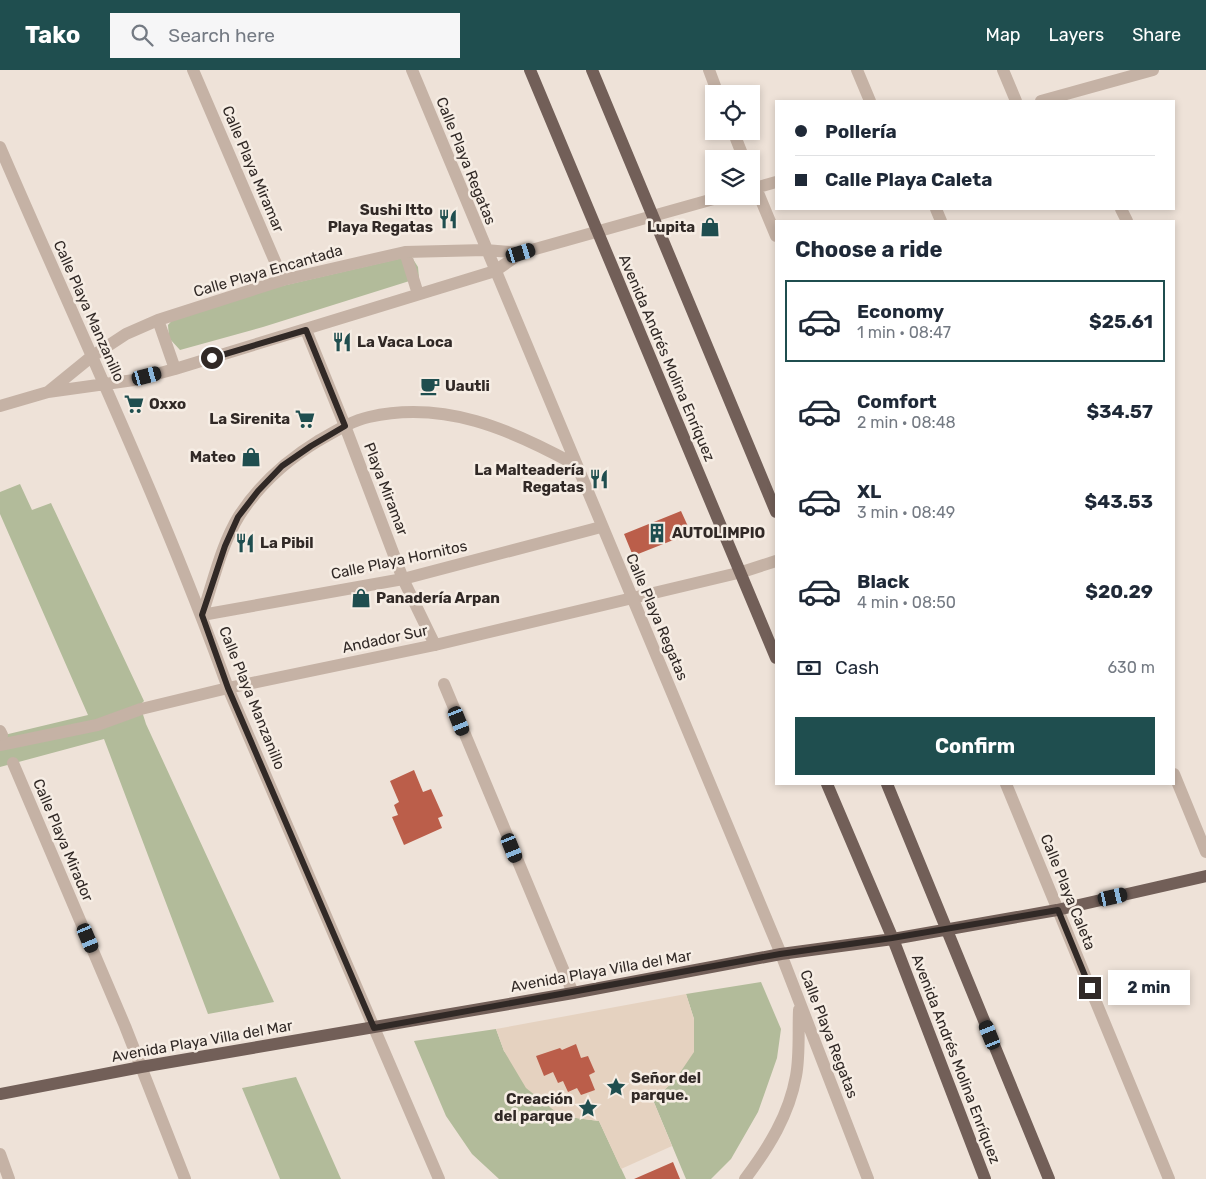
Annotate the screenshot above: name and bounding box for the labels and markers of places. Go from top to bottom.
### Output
place label: Sushi Itto Playa Regatas [328,201,433,236]
restaurant icon: Sushi Itto Playa Regatas [437,208,459,230]
shop icon: Lupita [699,216,721,238]
place label: Lupita [647,218,695,236]
restaurant icon: La Vaca Loca [331,331,353,353]
place label: La Vaca Loca [357,333,453,351]
cafe icon: Uautli [419,375,441,397]
place label: Uautli [445,377,490,395]
supermarket icon: Oxxo [123,393,145,415]
place label: Oxxo [149,395,186,413]
supermarket icon: La Sirenita [294,408,316,430]
place label: La Sirenita [209,410,290,428]
shop icon: Mateo [240,446,262,468]
place label: Mateo [190,448,236,466]
place label: La Malteadería Regatas [474,461,584,496]
restaurant icon: La Malteadería Regatas [588,468,610,490]
building icon: AUTOLIMPIO [646,522,668,544]
place label: AUTOLIMPIO [672,524,765,542]
restaurant icon: La Pibil [234,532,256,554]
place label: La Pibil [260,534,313,552]
shop icon: Panadería Arpan [350,587,372,609]
place label: Panadería Arpan [376,589,500,607]
place label: Señor del parque. [631,1069,701,1104]
place icon: Señor del parque. [605,1076,627,1098]
place label: Creación del parque [494,1090,573,1125]
place icon: Creación del parque [577,1097,599,1119]

